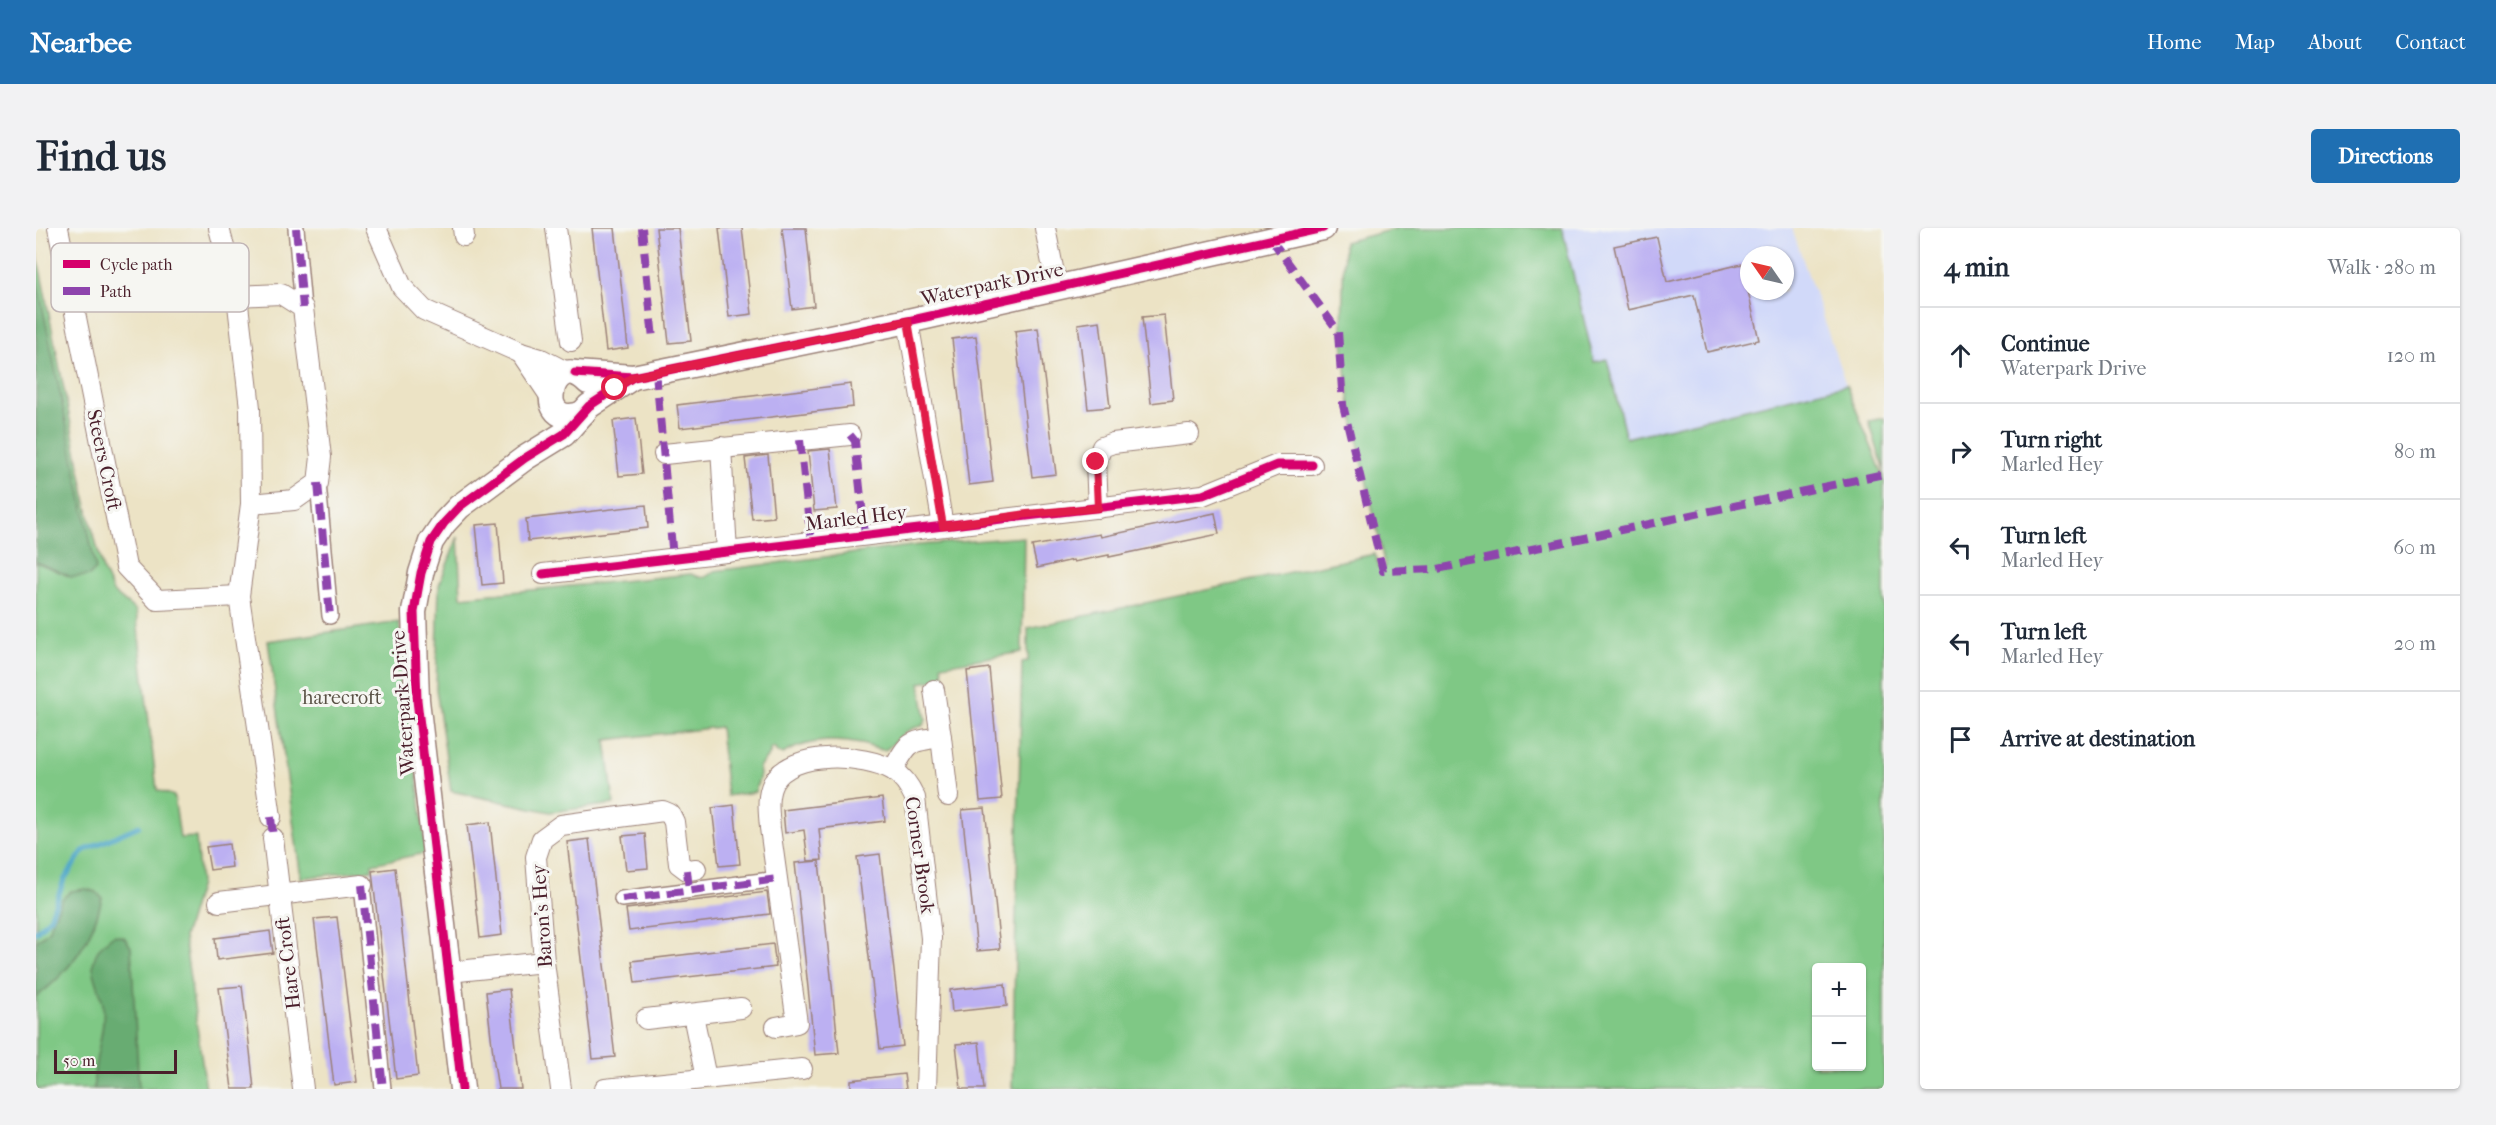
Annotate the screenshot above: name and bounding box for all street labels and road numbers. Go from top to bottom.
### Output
street label: Waterpark Drive [917,258,1066,311]
street label: Steers Croft [82,407,126,513]
street label: Marled Hey [804,500,909,536]
street label: Waterpark Drive [386,630,420,777]
street label: Corner Brook [900,795,940,916]
street label: Baron's Hey [527,862,557,969]
street label: Hare Croft [271,915,305,1011]

